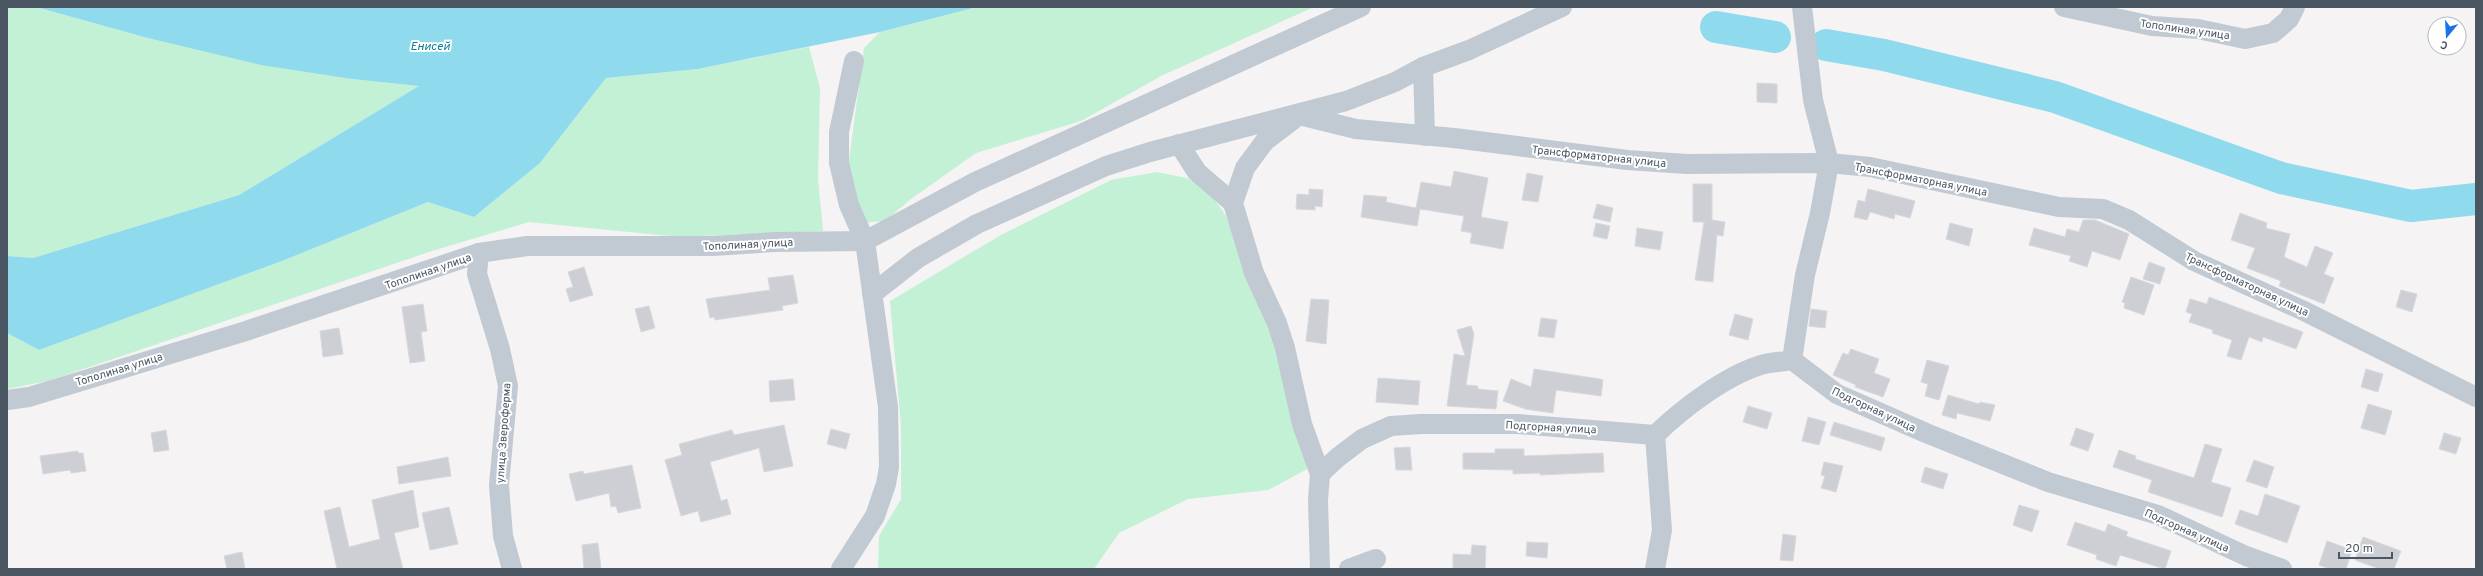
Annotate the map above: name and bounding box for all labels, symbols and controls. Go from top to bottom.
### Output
north arrow [2427,16,2467,56]
street label: Тополиная улица [2139,17,2231,43]
text: С [2439,37,2450,52]
water label: Енисей [410,39,451,55]
street label: Трансформаторная улица [1531,143,1667,171]
street label: Трансформаторная улица [1853,160,1989,200]
street label: Тополиная улица [703,236,794,254]
street label: Трансформаторная улица [2182,250,2311,320]
street label: Тополиная улица [383,251,474,293]
street label: Тополиная улица [74,350,165,390]
street label: улица Звероферма [494,382,515,484]
street label: Подгорная улица [1829,384,1918,436]
street label: Подгорная улица [1505,419,1597,437]
street label: Подгорная улица [2142,506,2231,556]
scale bar [2339,534,2392,560]
text: 20 m [2345,541,2373,557]

